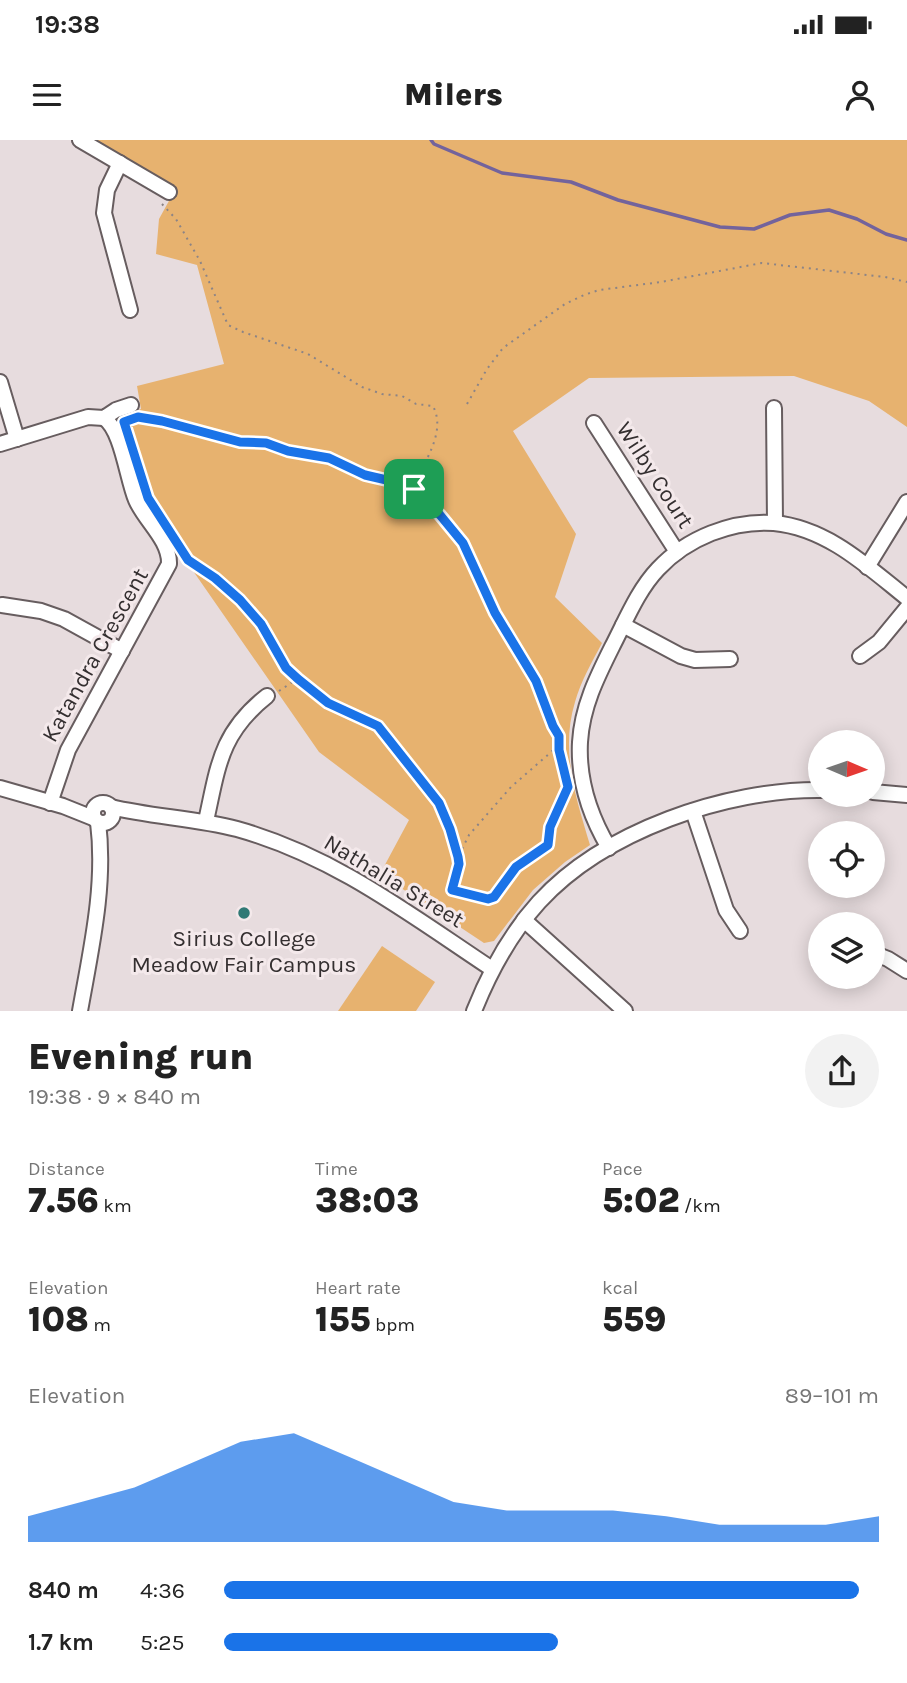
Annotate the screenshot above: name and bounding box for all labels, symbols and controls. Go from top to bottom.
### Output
text: 19:38 [35,9,100,40]
icon: menu [28,76,66,114]
text: Milers [404,76,503,113]
icon: person [841,76,879,114]
street label: Wilby Court [611,417,700,533]
pin [384,459,444,519]
icon: arrive [395,470,433,508]
street label: Katandra Crescent [36,563,154,747]
north arrow [808,730,886,807]
map controls [808,730,885,989]
button: locate [808,821,885,898]
street label: Nathalia Street [319,829,469,933]
marker: Sirius College Meadow Fair Campus [236,905,252,921]
button: layers [808,912,885,989]
place label: Sirius College Meadow Fair Campus [132,925,356,978]
text: Evening run [28,1034,253,1079]
button: share [805,1034,879,1108]
text: 19:38 · 9 × 840 m [28,1083,201,1110]
text: Distance [28,1158,105,1180]
text: Time [315,1158,358,1180]
text: Pace [602,1158,643,1180]
text: 7.56 [28,1180,99,1221]
text: 38:03 [315,1180,419,1221]
text: 5:02 [602,1180,680,1221]
text: km [99,1195,132,1217]
text: /km [680,1195,721,1217]
text: Elevation [28,1277,108,1299]
text: Heart rate [315,1277,401,1299]
text: kcal [602,1277,638,1299]
text: 108 [28,1299,89,1340]
text: 155 [315,1299,370,1340]
text: 559 [602,1299,667,1340]
text: m [89,1314,111,1336]
text: bpm [370,1314,415,1336]
text: Elevation [28,1382,125,1409]
text: 89–101 m [785,1382,879,1409]
text: 840 m [28,1577,99,1604]
text: 4:36 [140,1577,185,1604]
text: 1.7 km [28,1629,94,1656]
text: 5:25 [140,1629,185,1656]

